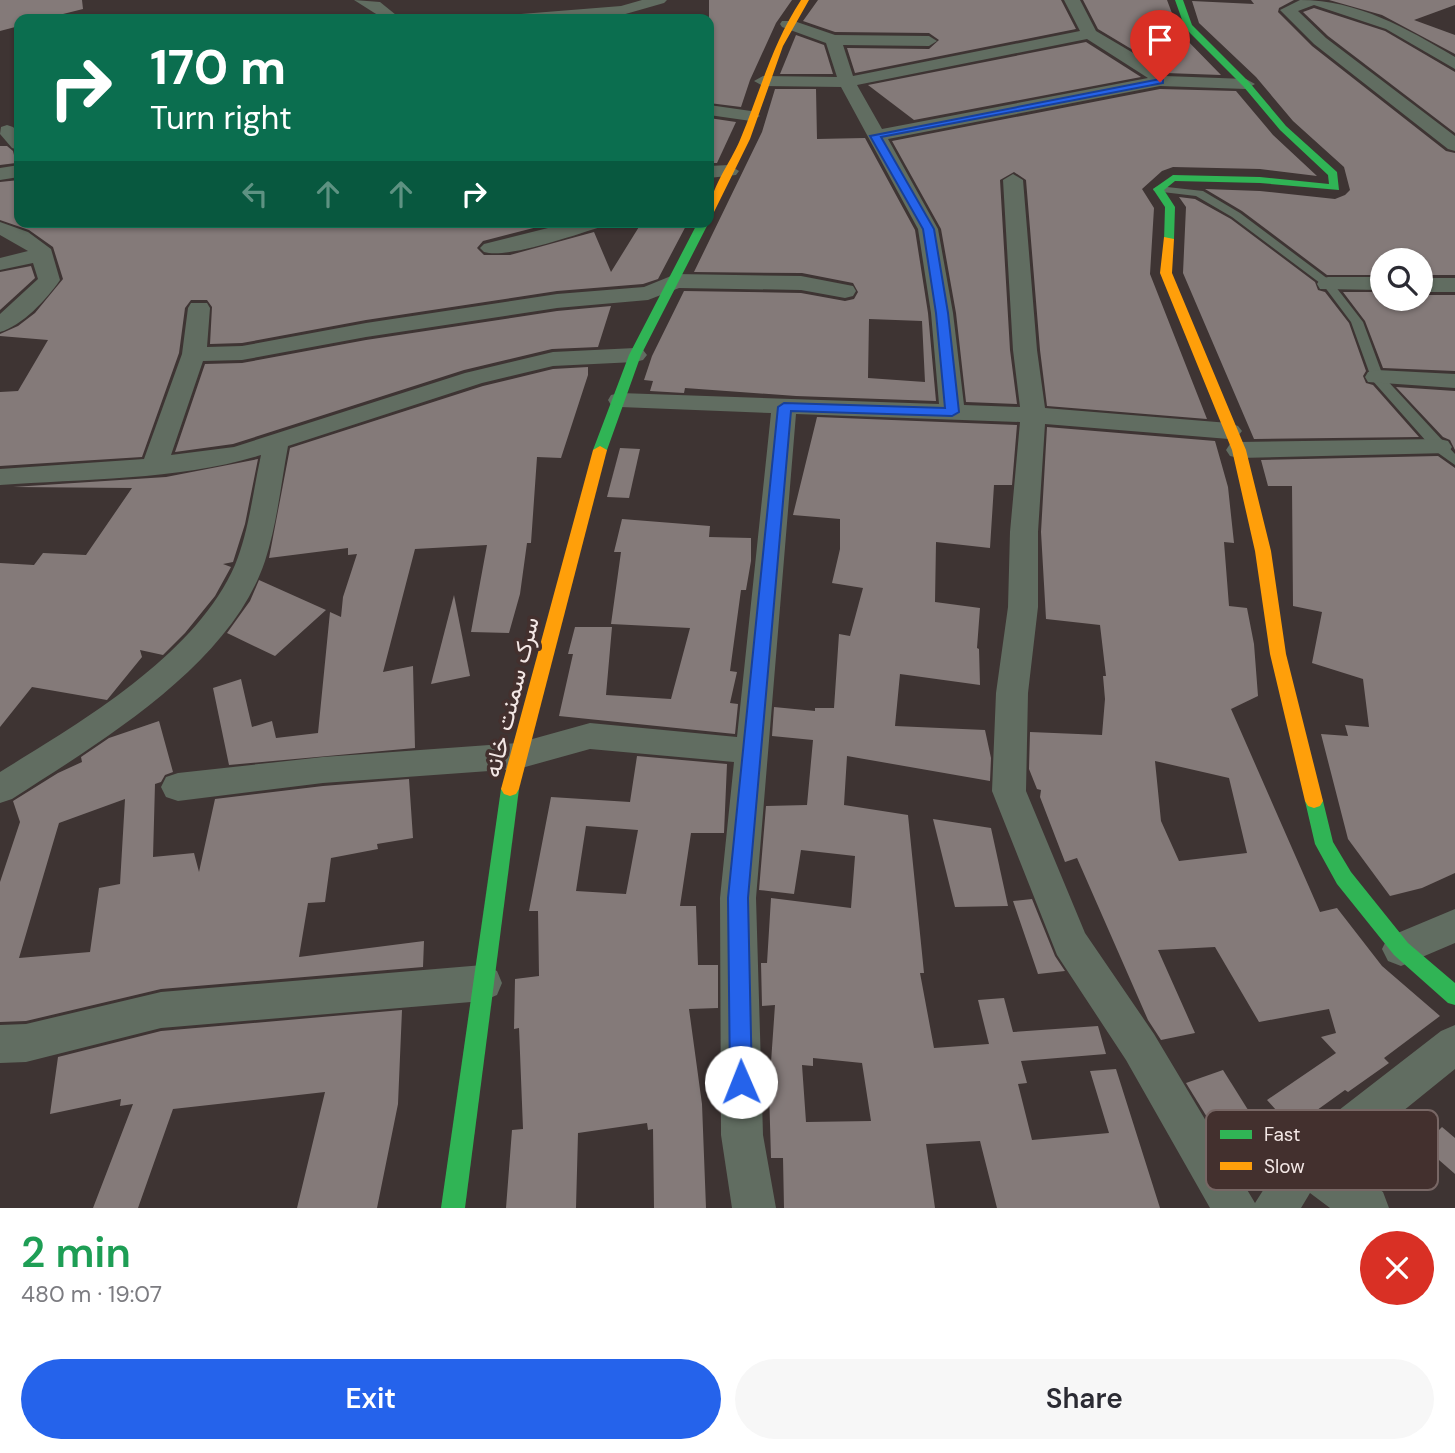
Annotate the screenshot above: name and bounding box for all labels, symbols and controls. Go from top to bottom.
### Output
pin [1130,10,1190,82]
icon: arrive [1141,21,1179,59]
text: 170 m [150,35,286,99]
icon: right [35,42,126,133]
text: Turn right [150,97,292,139]
icon: left [236,175,274,213]
icon: ahead [309,175,347,213]
icon: ahead [382,175,420,213]
icon: right [455,175,493,213]
map controls [1370,248,1433,311]
button: search [1370,248,1433,311]
street label: سرک سمنت خانه [476,613,546,781]
position arrow [704,1045,778,1119]
legend [1206,1110,1438,1190]
text: Fast [1264,1122,1300,1147]
text: Slow [1264,1154,1305,1179]
text: 2 min [21,1225,131,1280]
button: close [1360,1231,1434,1305]
text: 480 m · 19:07 [21,1279,162,1309]
button: Exit [21,1359,721,1439]
button: Share [735,1359,1434,1439]

